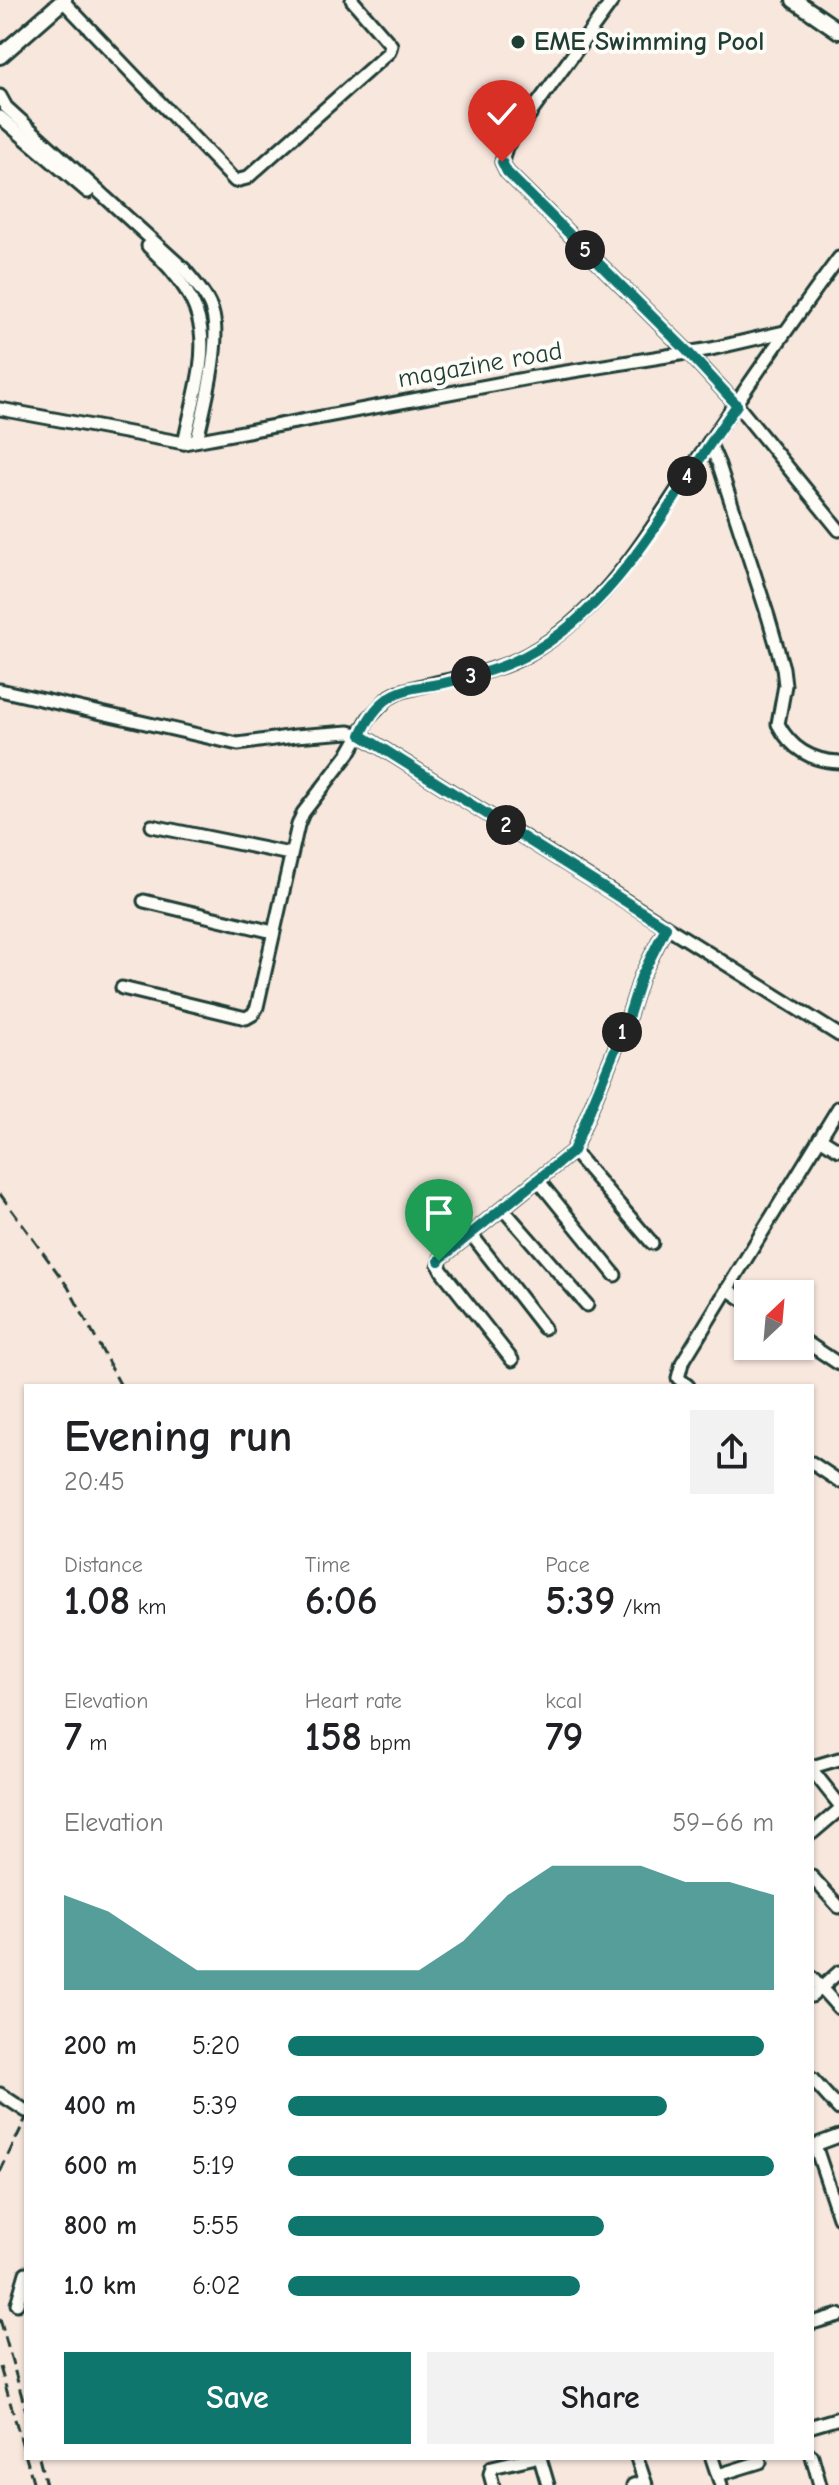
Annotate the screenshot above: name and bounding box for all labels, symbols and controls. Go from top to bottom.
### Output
place label: EME Swimming Pool [534,27,764,57]
marker: EME Swimming Pool [509,33,527,51]
pin [468,80,536,162]
icon: check [480,92,524,136]
pin: 5 [565,230,605,270]
text: 5 [579,237,591,263]
street label: magazine road [396,336,564,394]
pin: 4 [667,456,707,496]
text: 4 [682,463,692,489]
pin: 3 [451,656,491,696]
text: 3 [466,663,476,689]
pin: 2 [486,805,526,845]
text: 2 [501,812,511,838]
pin: 1 [602,1012,642,1052]
text: 1 [618,1019,626,1045]
pin [405,1179,473,1261]
icon: arrive [417,1191,461,1235]
north arrow [734,1280,814,1360]
map controls [734,1280,814,1360]
button: share [690,1410,774,1494]
text: Evening run [64,1411,292,1462]
text: 20:45 [64,1467,125,1497]
text: Distance [64,1552,143,1578]
text: Time [305,1552,350,1578]
text: Pace [545,1552,590,1578]
text: 1.08 [64,1578,130,1624]
text: 6:06 [305,1578,378,1624]
text: 5:39 [545,1578,616,1624]
text: km [130,1594,167,1620]
text: /km [616,1594,661,1620]
text: Elevation [64,1688,148,1714]
text: Heart rate [305,1688,402,1714]
text: kcal [545,1688,582,1714]
text: 7 [64,1714,82,1760]
text: 158 [305,1714,362,1760]
text: 79 [545,1714,583,1760]
text: m [82,1730,108,1756]
text: bpm [362,1730,411,1756]
text: Elevation [64,1808,164,1838]
text: 59–66 m [672,1808,774,1838]
text: 200 m [64,2031,137,2061]
text: 5:20 [192,2031,240,2061]
text: 400 m [64,2091,136,2121]
text: 5:39 [192,2091,238,2121]
text: 600 m [64,2151,137,2181]
text: 5:19 [192,2151,235,2181]
text: 800 m [64,2211,137,2241]
text: 5:55 [192,2211,239,2241]
text: 1.0 km [64,2271,136,2301]
text: 6:02 [192,2271,240,2301]
button: Save [64,2352,411,2444]
button: Share [427,2352,774,2444]

